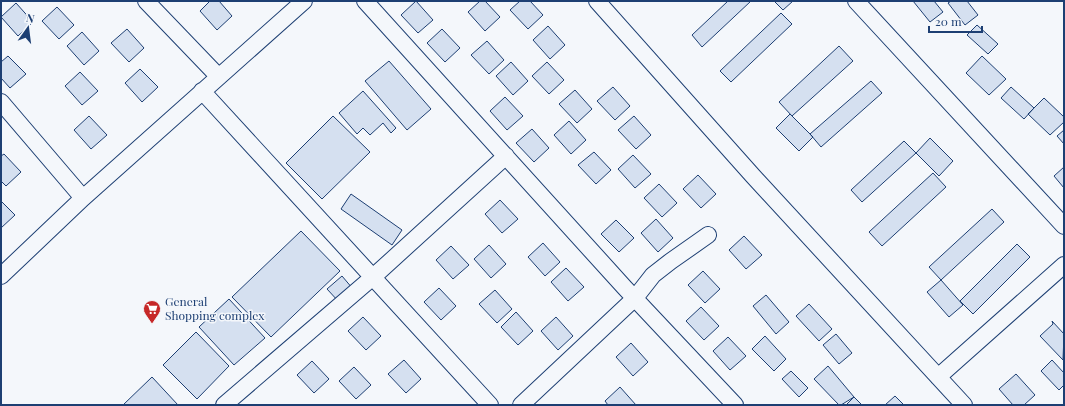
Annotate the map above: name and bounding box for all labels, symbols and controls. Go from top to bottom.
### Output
north arrow [8,8,48,48]
scale bar [929,8,982,34]
text: N [25,10,36,26]
text: 20 m [935,13,962,29]
place label: General Shopping complex [165,293,265,323]
supermarket icon: General Shopping complex [142,299,162,324]

